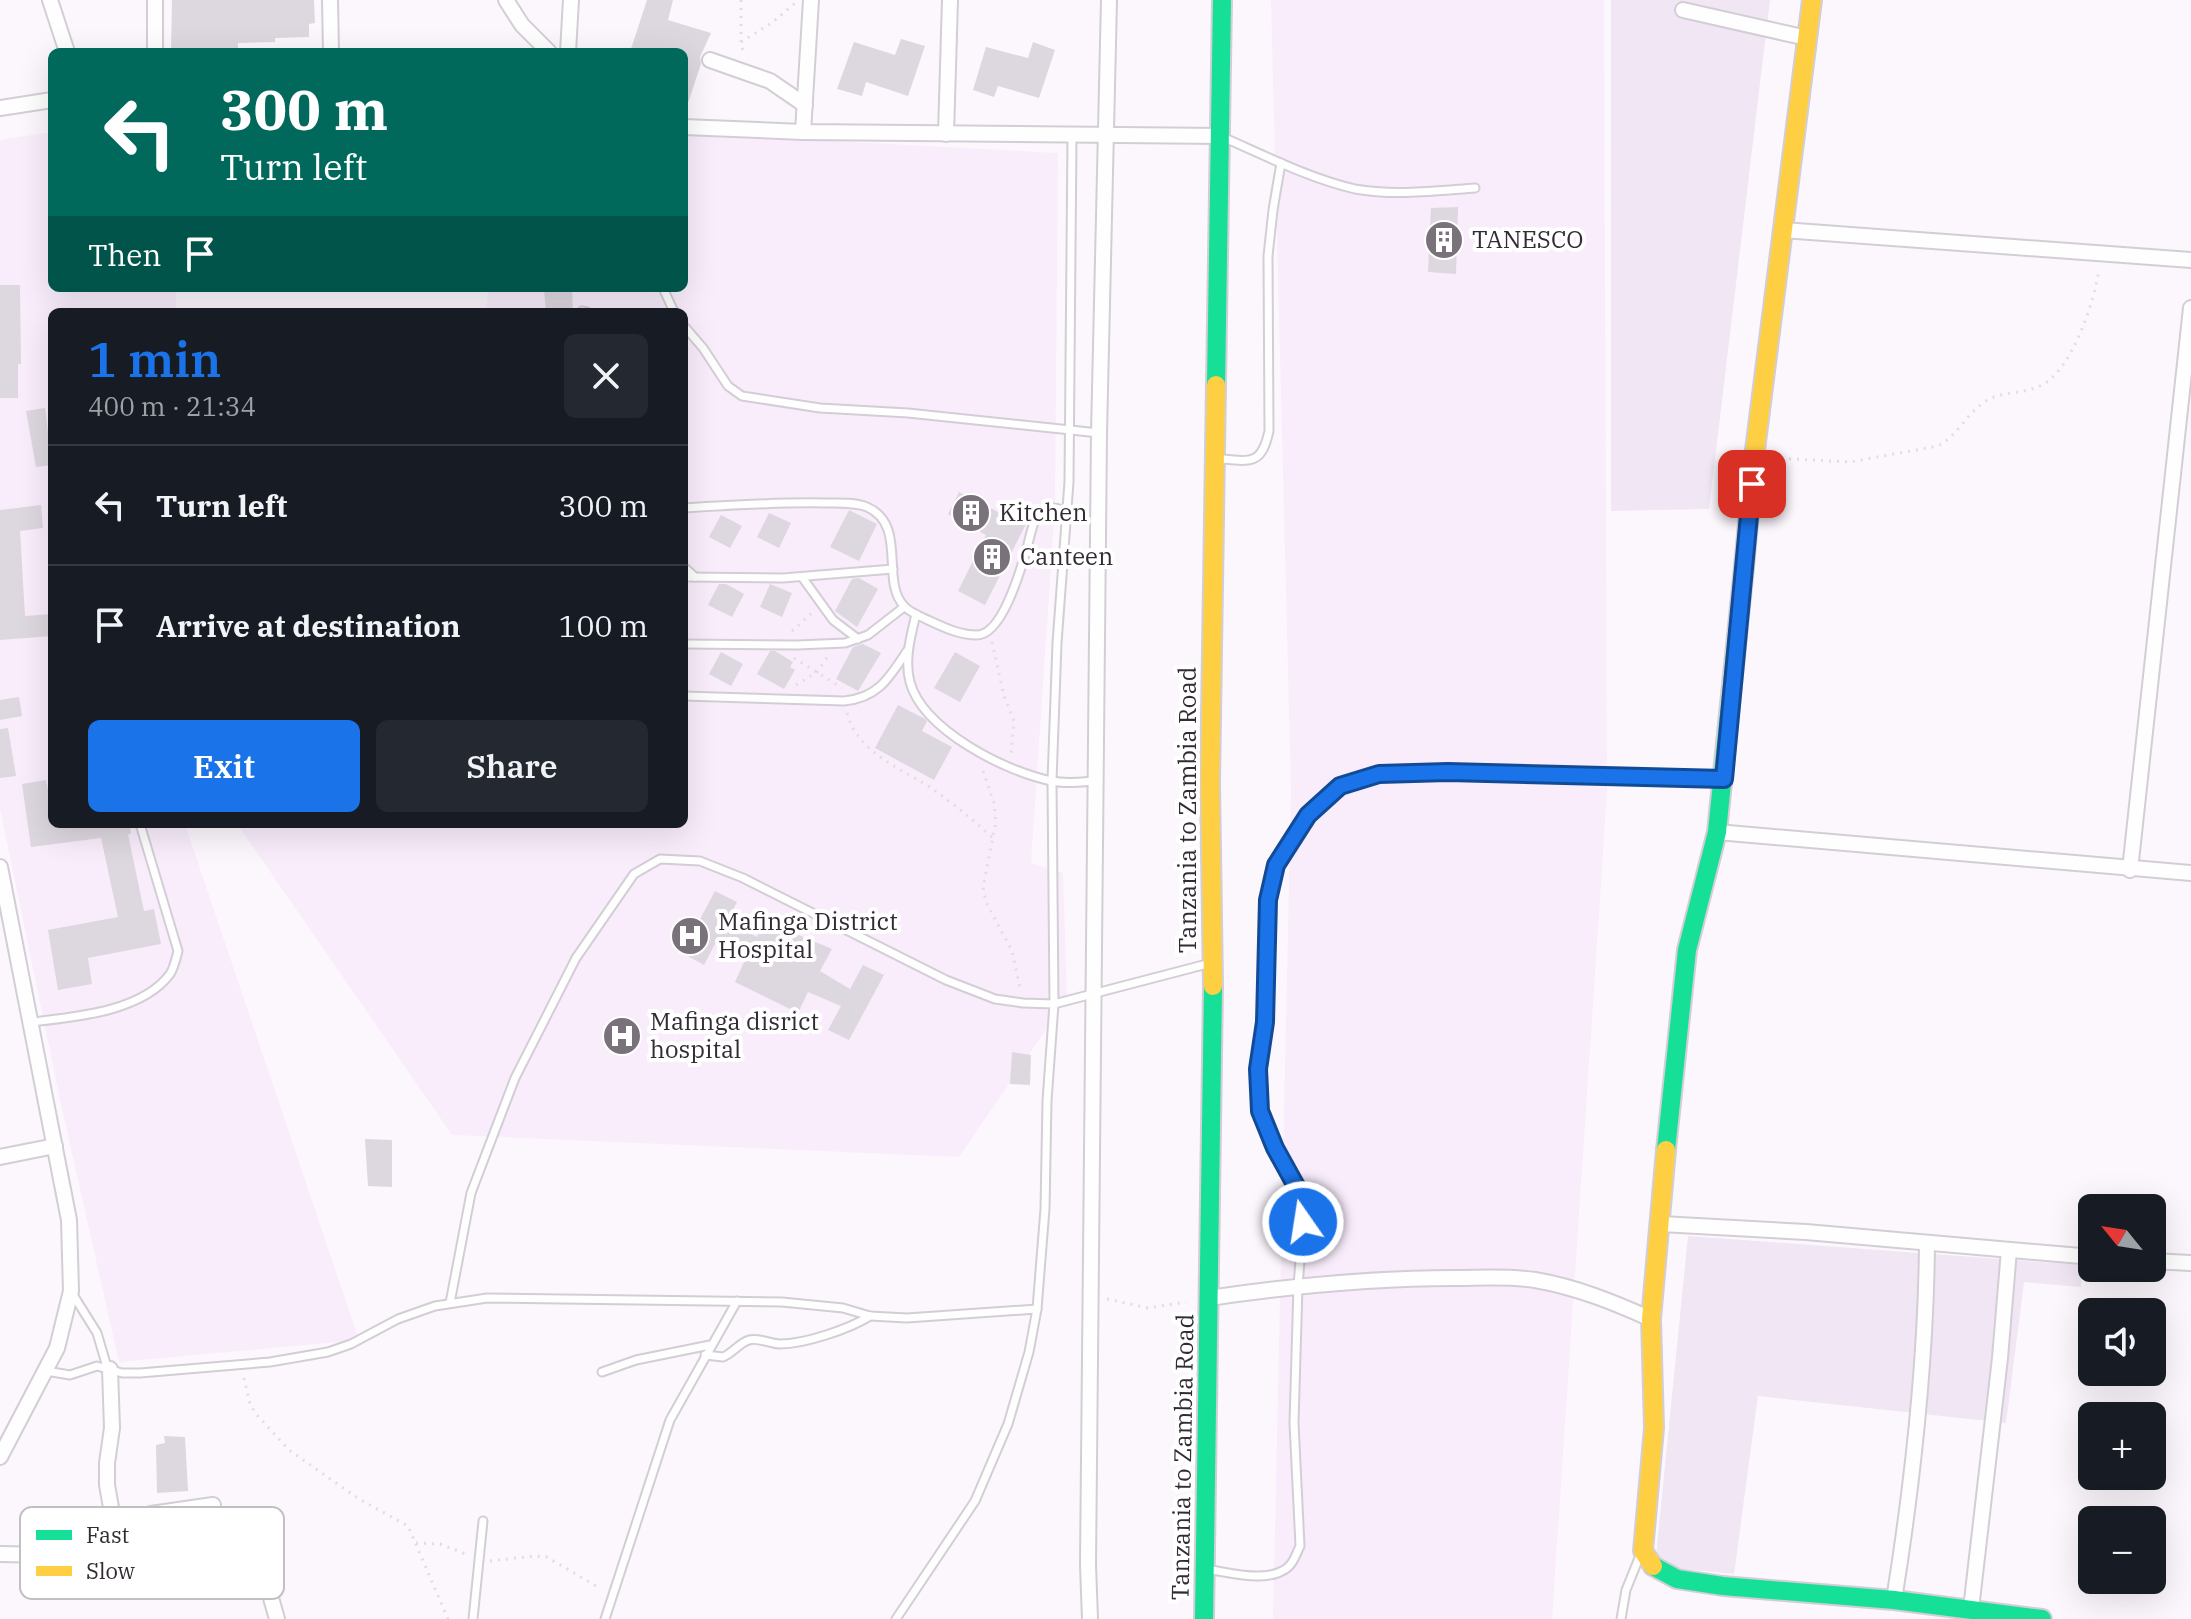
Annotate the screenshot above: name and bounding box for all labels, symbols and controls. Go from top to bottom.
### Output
text: 300 m [220,73,388,145]
icon: left [88,80,192,184]
text: Turn left [220,143,367,190]
building icon: TANESCO [1423,219,1465,261]
place label: TANESCO [1472,223,1583,255]
icon: arrive [178,232,222,276]
text: Then [88,235,162,274]
text: 1 min [88,328,221,390]
button: close [564,334,648,418]
text: 400 m · 21:34 [88,389,256,423]
pin [1718,450,1786,518]
icon: arrive [1730,462,1774,506]
icon: left [88,483,132,527]
text: Turn left [156,486,288,525]
text: 300 m [558,486,648,525]
building icon: Kitchen [950,492,992,534]
place label: Kitchen [999,496,1088,528]
building icon: Canteen [971,536,1013,578]
place label: Canteen [1020,540,1113,572]
icon: arrive [88,603,132,647]
text: Arrive at destination [156,606,461,645]
text: 100 m [558,606,648,645]
street label: Tanzania to Zambia Road [1171,667,1203,953]
button: Exit [88,720,360,812]
button: Share [376,720,648,812]
place label: Mafinga District Hospital [718,905,898,965]
hospital icon: Mafinga District Hospital [669,915,711,957]
place label: Mafinga disrict hospital [650,1005,819,1065]
hospital icon: Mafinga disrict hospital [601,1015,643,1057]
position arrow [1261,1180,1345,1264]
north arrow [2078,1194,2166,1282]
map controls [2078,1194,2166,1594]
button: sound [2078,1298,2166,1386]
street label: Tanzania to Zambia Road [1164,1313,1200,1601]
button: + [2078,1402,2166,1490]
button: − [2078,1506,2166,1594]
legend [20,1507,284,1599]
text: Fast [86,1520,129,1549]
text: Slow [86,1556,135,1585]

